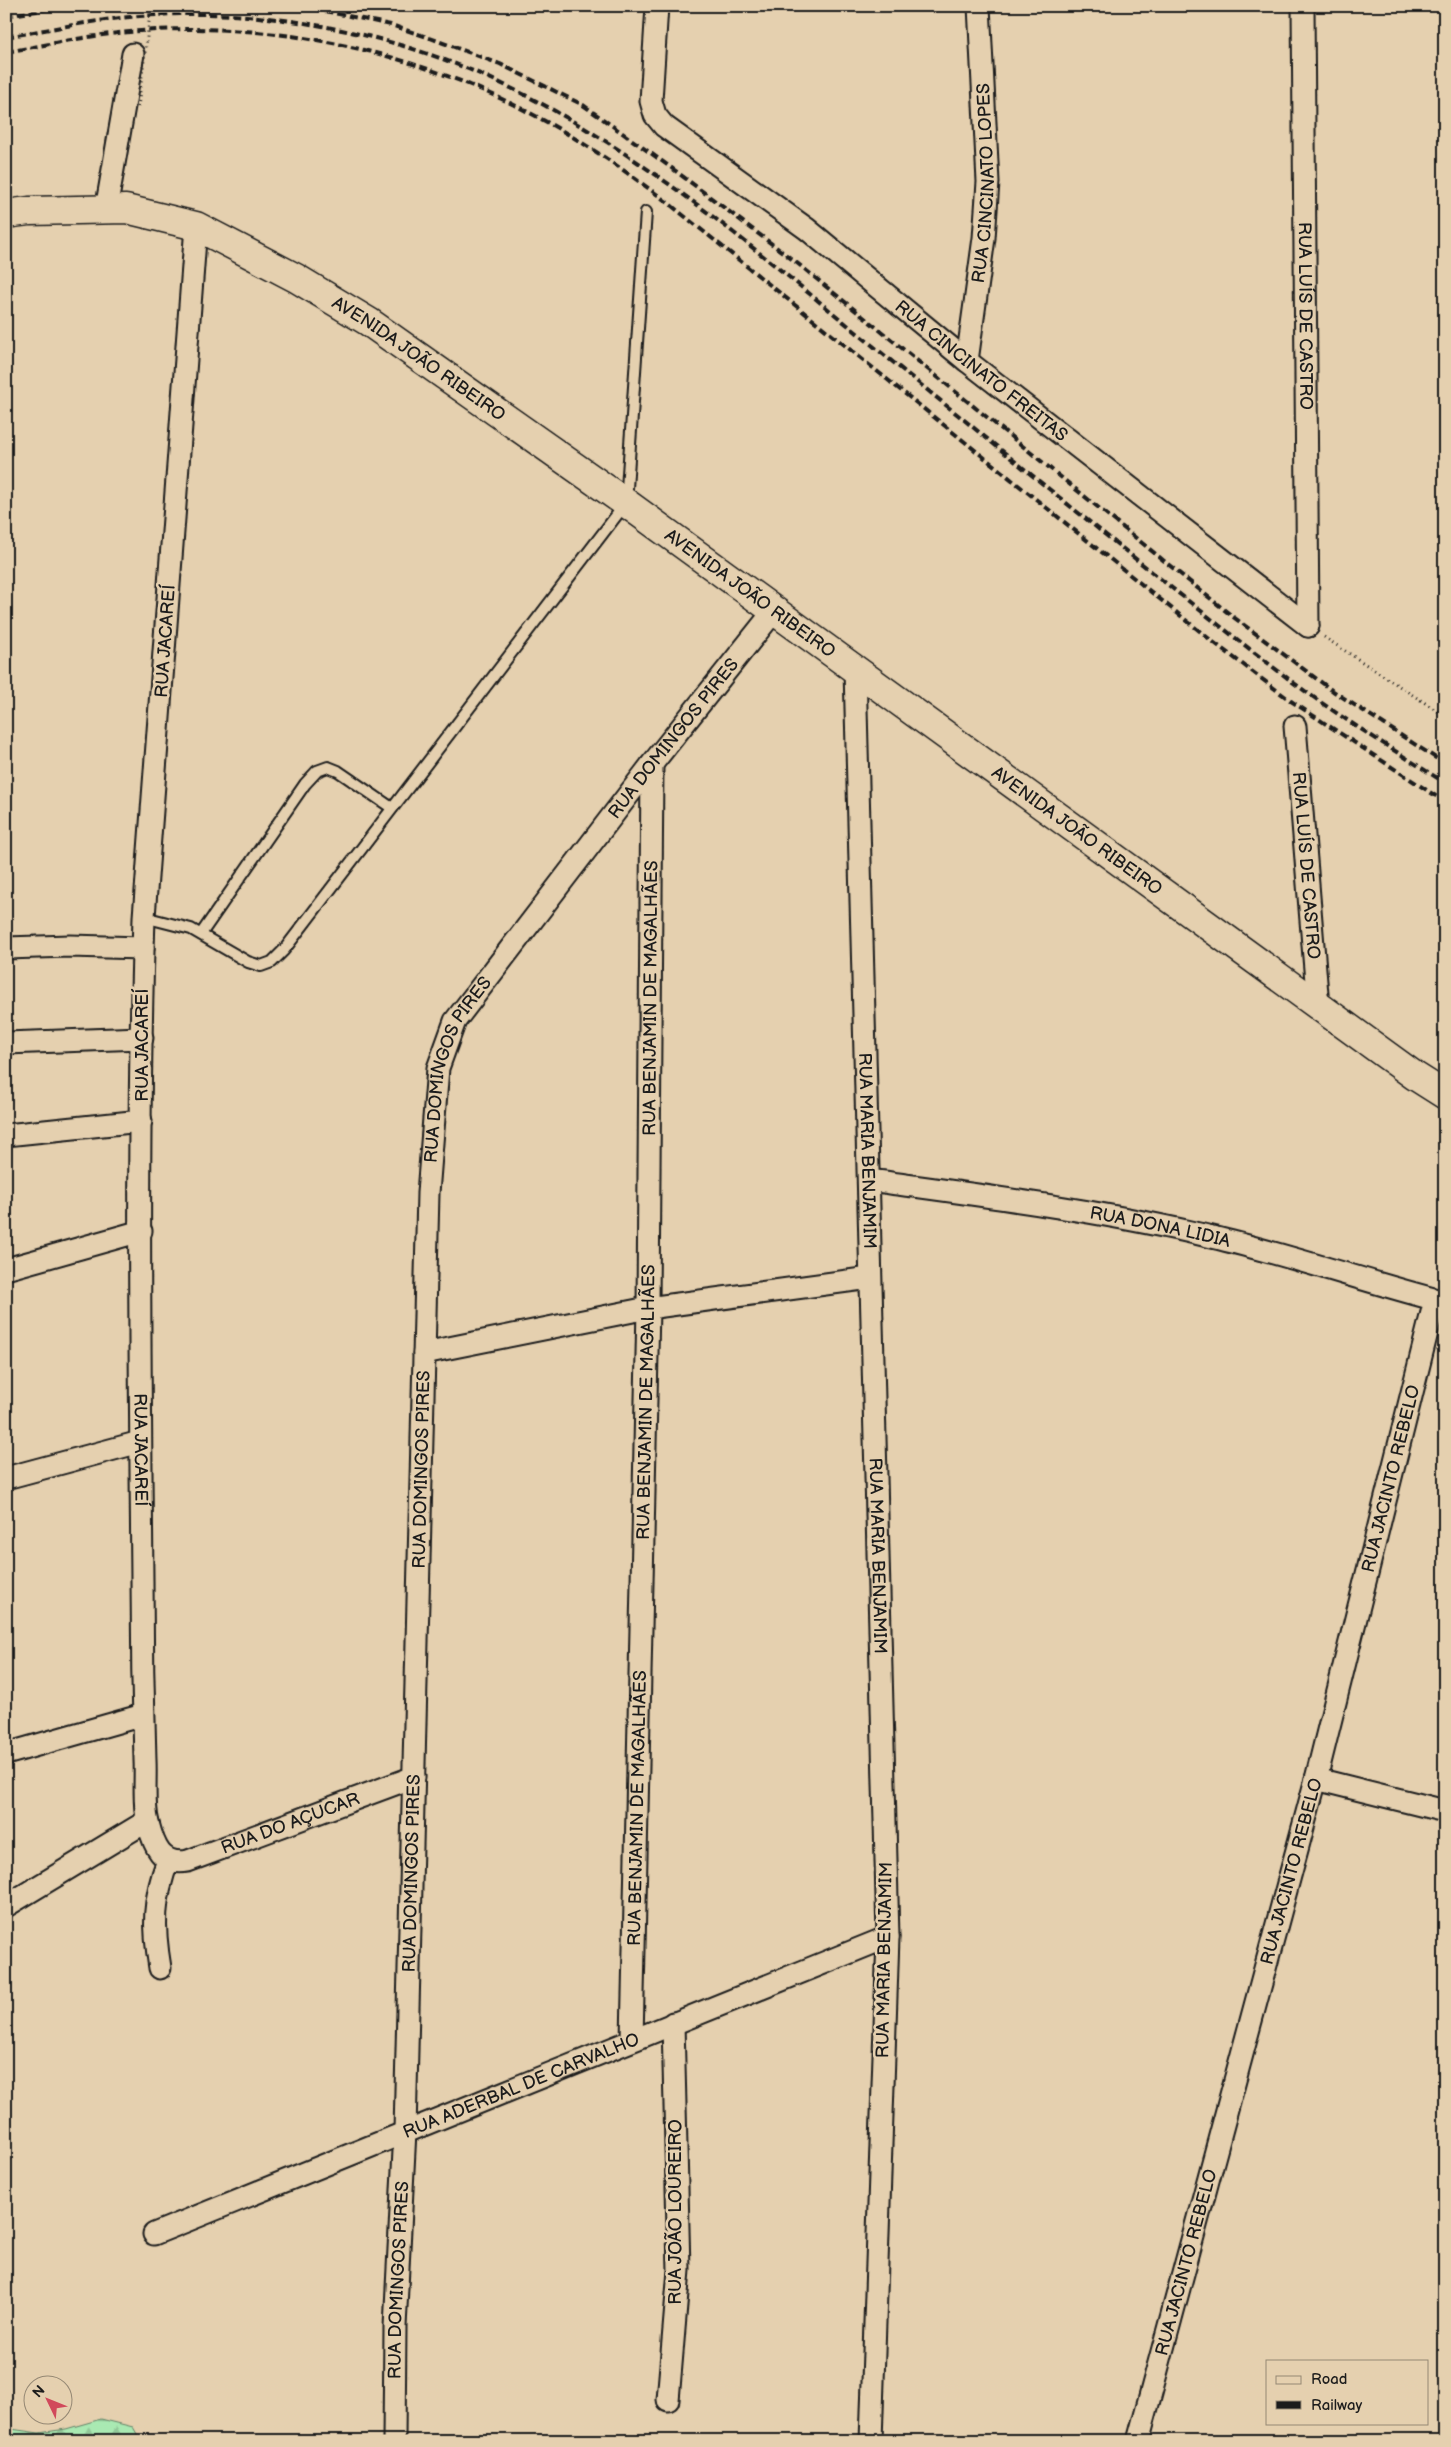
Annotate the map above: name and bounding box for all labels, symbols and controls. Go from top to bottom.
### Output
street label: RUA CINCINATO LOPES [968,83,999,284]
street label: RUA LUÍS DE CASTRO [1294,222,1317,410]
street label: AVENIDA JOÃO RIBEIRO [328,292,509,426]
street label: RUA CINCINATO FREITAS [891,296,1072,446]
street label: AVENIDA JOÃO RIBEIRO [661,525,839,662]
street label: RUA JACAREÍ [149,583,180,698]
street label: RUA DOMINGOS PIRES [604,654,743,823]
street label: AVENIDA JOÃO RIBEIRO [987,762,1166,900]
street label: RUA LUÍS DE CASTRO [1288,771,1324,960]
street label: RUA BENJAMIN DE MAGALHÃES [639,860,662,1136]
street label: RUA DOMINGOS PIRES [420,973,496,1164]
street label: RUA JACAREÍ [130,988,153,1102]
street label: RUA MARIA BENJAMIM [854,1052,880,1249]
street label: RUA DONA LIDIA [1088,1202,1233,1252]
street label: RUA BENJAMIN DE MAGALHÃES [633,1264,659,1540]
street label: RUA DOMINGOS PIRES [409,1370,435,1569]
street label: RUA JACINTO REBELO [1358,1383,1424,1575]
street label: RUA JACAREÍ [129,1393,153,1507]
street label: RUA MARIA BENJAMIM [865,1457,891,1654]
street label: RUA BENJAMIN DE MAGALHÃES [624,1670,651,1946]
street label: RUA DOMINGOS PIRES [399,1774,425,1973]
street label: RUA JACINTO REBELO [1257,1776,1327,1967]
street label: RUA DO AÇUCAR [218,1788,363,1859]
street label: RUA MARIA BENJAMIM [872,1862,897,2058]
street label: RUA ADERBAL DE CARVALHO [400,2029,642,2143]
street label: RUA JOÃO LOUREIRO [664,2119,686,2305]
street label: RUA JACINTO REBELO [1151,2167,1222,2358]
street label: RUA DOMINGOS PIRES [385,2180,413,2379]
legend [1266,2360,1428,2424]
text: Road [1311,2370,1347,2389]
north arrow [22,2374,72,2424]
text: N [29,2382,49,2401]
text: Railway [1311,2396,1362,2415]

